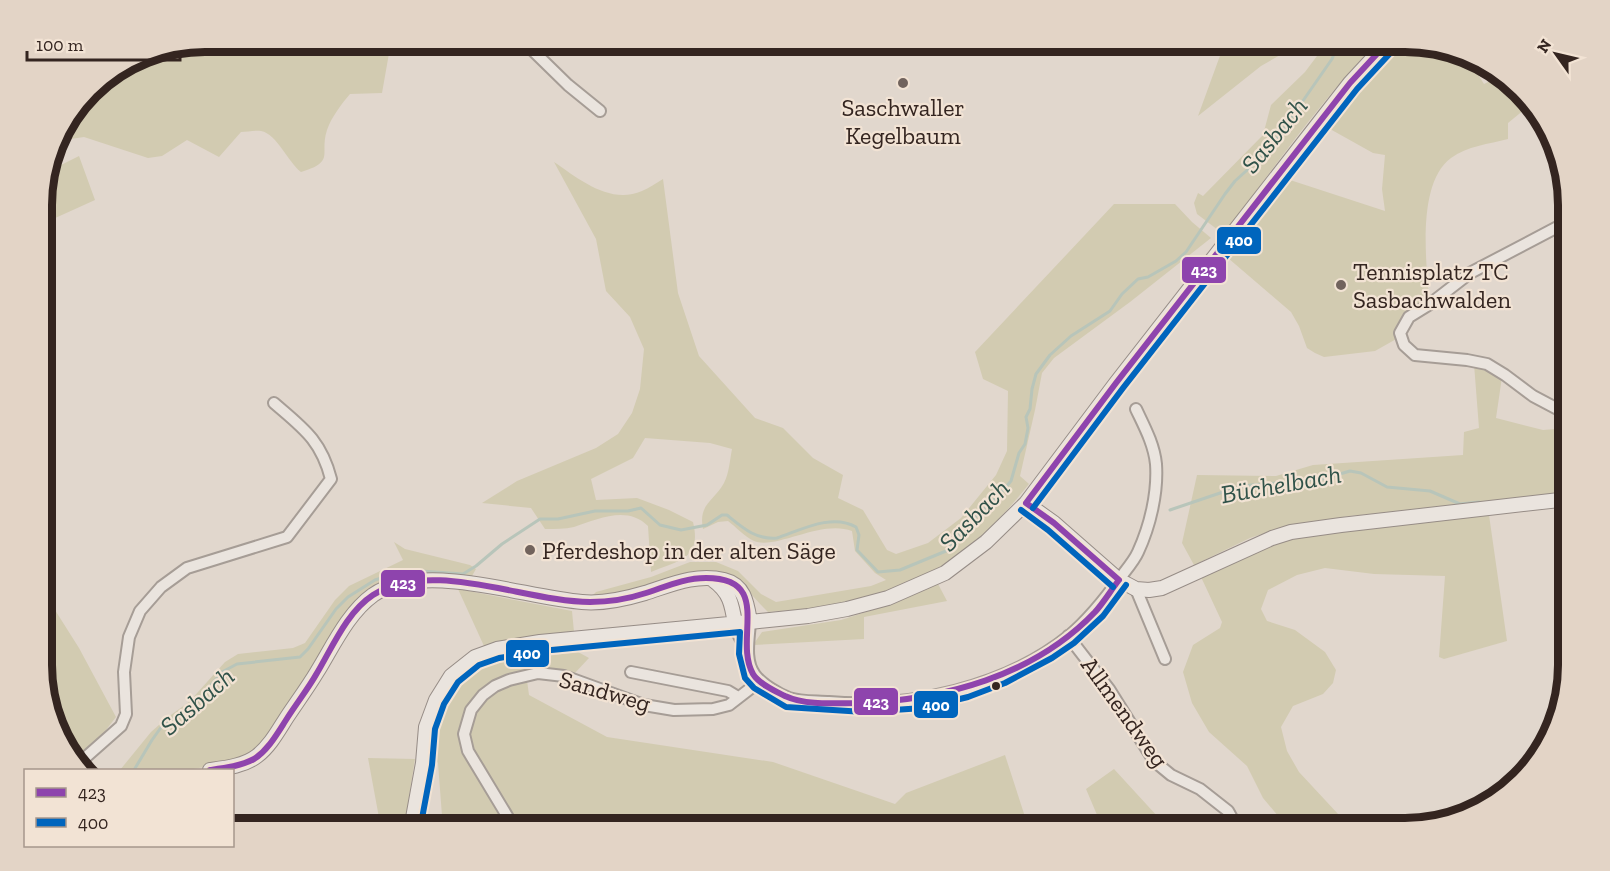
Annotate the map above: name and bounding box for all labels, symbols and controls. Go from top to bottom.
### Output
scale bar [27,24,180,62]
north arrow [1526,24,1586,84]
text: 100 m [36,34,84,56]
text: N [1533,36,1555,56]
marker: Saschwaller Kegelbaum [896,76,910,90]
water label: Sasbach [1234,91,1314,179]
place label: Saschwaller Kegelbaum [841,93,965,150]
line badge: 400 [1216,226,1262,255]
text: 400 [1225,231,1253,250]
line badge: 423 [1181,256,1227,284]
place label: Tennisplatz TC Sasbachwalden [1353,257,1511,314]
text: 423 [1191,261,1218,280]
marker: Tennisplatz TC Sasbachwalden [1334,278,1348,292]
water label: Büchelbach [1218,458,1344,510]
water label: Sasbach [932,472,1016,558]
place label: Pferdeshop in der alten Säge [542,536,836,565]
marker: Pferdeshop in der alten Säge [523,543,537,557]
line badge: 423 [380,569,426,598]
text: 423 [390,574,417,593]
line badge: 400 [505,639,550,668]
text: 400 [513,644,541,663]
street label: Allmendweg [1075,651,1175,773]
water label: Sasbach [153,660,241,742]
street label: Sandweg [556,664,654,718]
unlabelled marker [990,680,1002,692]
line badge: 423 [853,687,899,716]
line badge: 400 [913,690,959,719]
text: 423 [863,693,890,712]
text: 400 [922,696,950,715]
legend [24,769,234,847]
text: 423 [78,782,106,804]
text: 400 [78,812,108,834]

